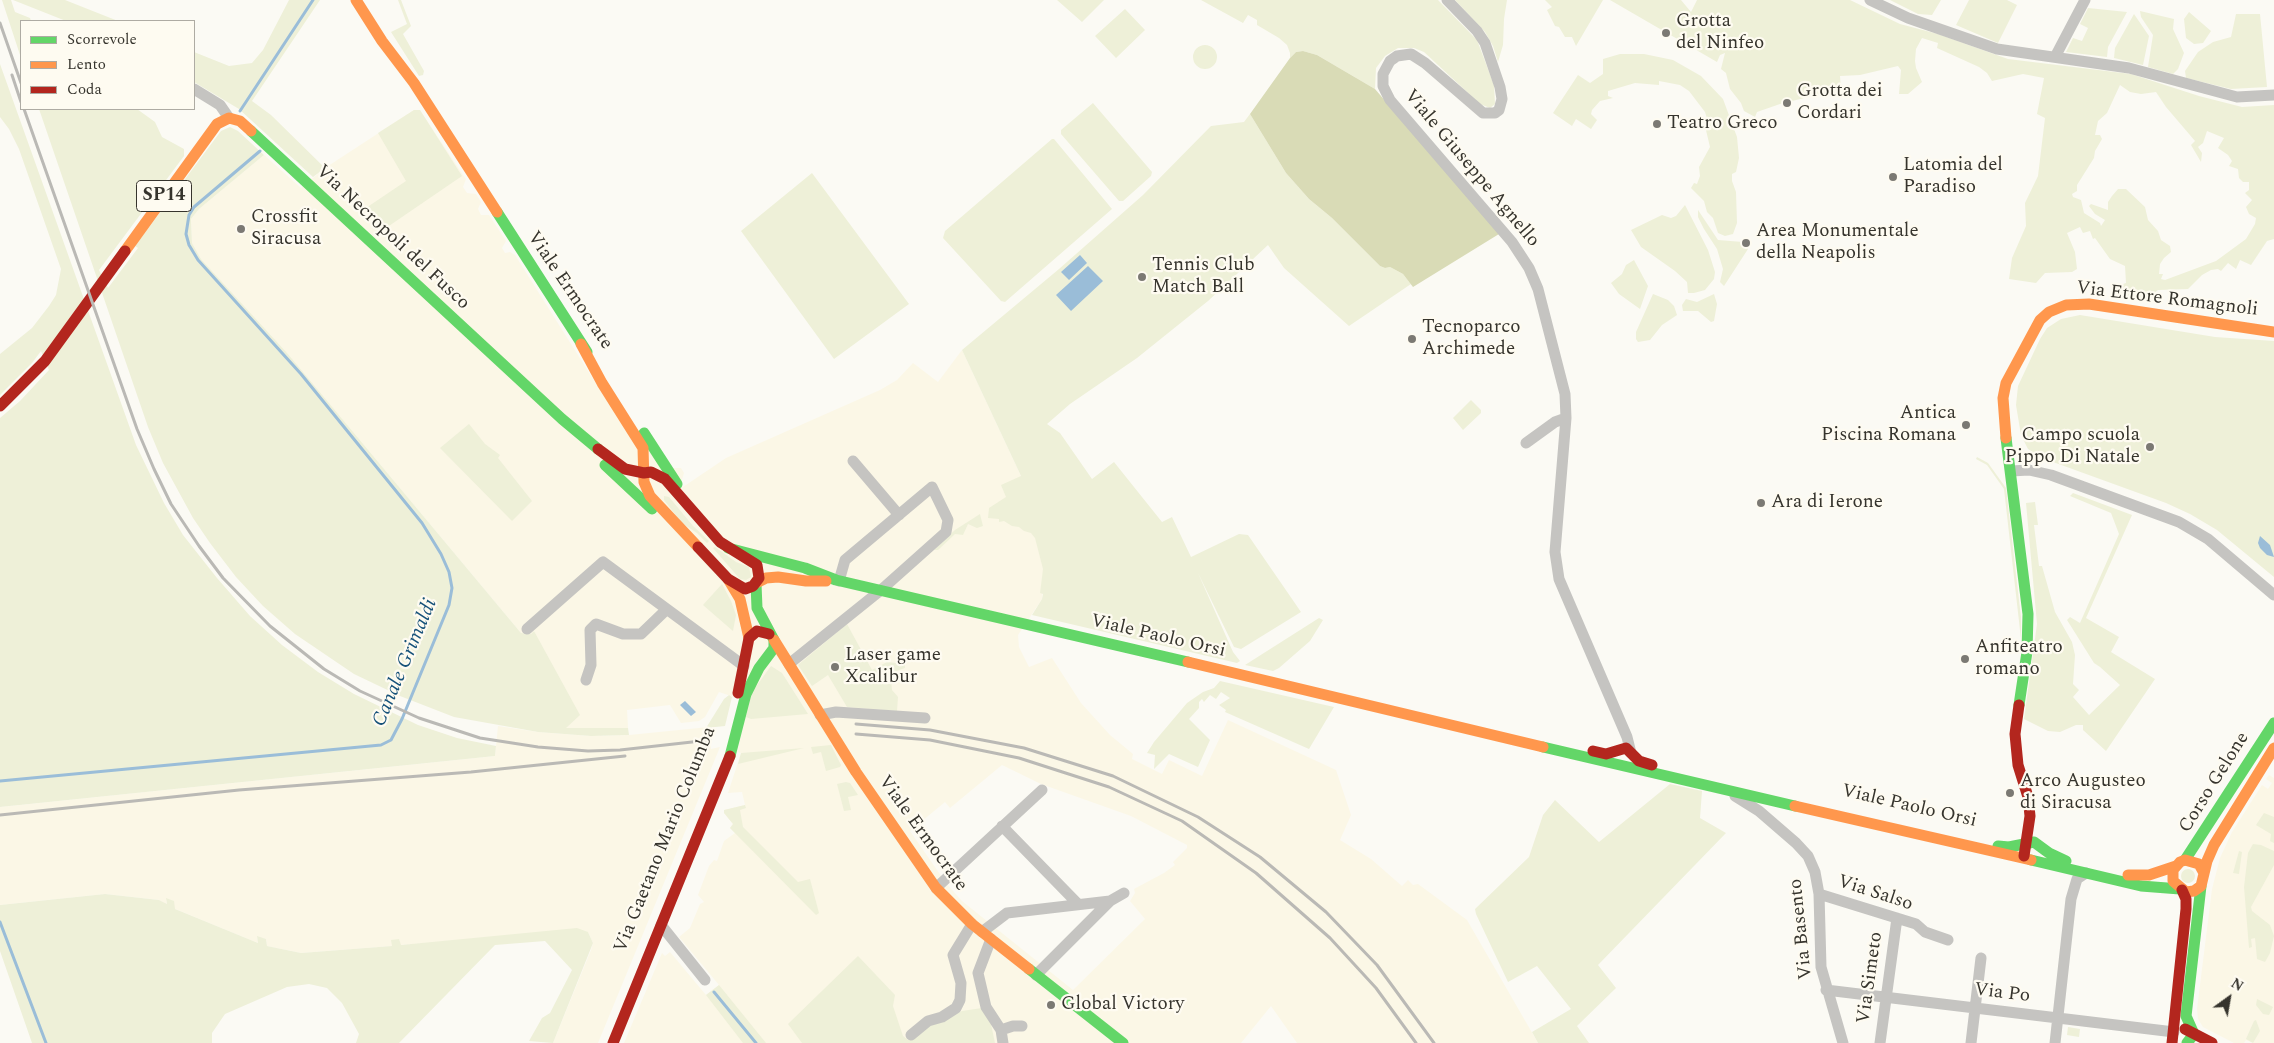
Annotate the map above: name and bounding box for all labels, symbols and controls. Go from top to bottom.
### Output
place label: Grotta del Ninfeo [1676,11,1764,55]
legend [20,20,195,110]
marker: Grotta del Ninfeo [1660,27,1672,39]
text: Scorrevole [67,28,137,51]
text: Lento [67,53,106,76]
text: Coda [67,78,102,101]
place label: Grotta dei Cordari [1797,81,1883,125]
street label: Viale Giuseppe Agnello [1398,86,1544,252]
marker: Grotta dei Cordari [1781,97,1793,109]
place label: Teatro Greco [1667,113,1778,135]
marker: Teatro Greco [1651,118,1663,130]
place label: Latomia del Paradiso [1903,155,2003,199]
street label: Via Necropoli del Fusco [310,161,474,315]
marker: Latomia del Paradiso [1887,171,1899,183]
road number: SP14 [136,180,192,212]
place label: Crossfit Siracusa [251,207,321,251]
place label: Area Monumentale della Neapolis [1756,221,1919,265]
marker: Crossfit Siracusa [235,223,247,235]
street label: Viale Ermocrate [521,228,617,354]
marker: Area Monumentale della Neapolis [1740,237,1752,249]
place label: Tennis Club Match Ball [1152,255,1255,299]
marker: Tennis Club Match Ball [1136,271,1148,283]
street label: Via Ettore Romagnoli [2075,278,2259,322]
place label: Tecnoparco Archimede [1422,317,1521,361]
marker: Tecnoparco Archimede [1406,333,1418,345]
place label: Antica Piscina Romana [1821,403,1956,447]
marker: Antica Piscina Romana [1960,419,1972,431]
place label: Campo scuola Pippo Di Natale [2005,425,2140,469]
marker: Campo scuola Pippo Di Natale [2144,441,2156,453]
place label: Ara di Ierone [1771,492,1883,514]
marker: Ara di Ierone [1755,497,1767,509]
water label: Canale Grimaldi [368,595,444,731]
street label: Viale Paolo Orsi [1088,610,1228,664]
place label: Anfiteatro romano [1975,637,2063,681]
place label: Laser game Xcalibur [845,645,941,689]
marker: Anfiteatro romano [1959,653,1971,665]
marker: Laser game Xcalibur [829,661,841,673]
street label: Via Gaetano Mario Columba [610,724,722,956]
street label: Corso Gelone [2175,728,2255,838]
place label: Arco Augusteo di Siracusa [2020,771,2146,815]
street label: Viale Ermocrate [872,772,972,896]
street label: Viale Paolo Orsi [1839,780,1979,834]
marker: Arco Augusteo di Siracusa [2004,787,2016,799]
street label: Via Salso [1834,871,1916,917]
street label: Via Basento [1785,877,1819,981]
street label: Via Simeto [1853,931,1889,1025]
north arrow [2204,973,2254,1023]
text: N [2227,973,2248,997]
street label: Via Po [1973,979,2031,1009]
place label: Global Victory [1061,994,1184,1016]
marker: Global Victory [1045,999,1057,1011]

